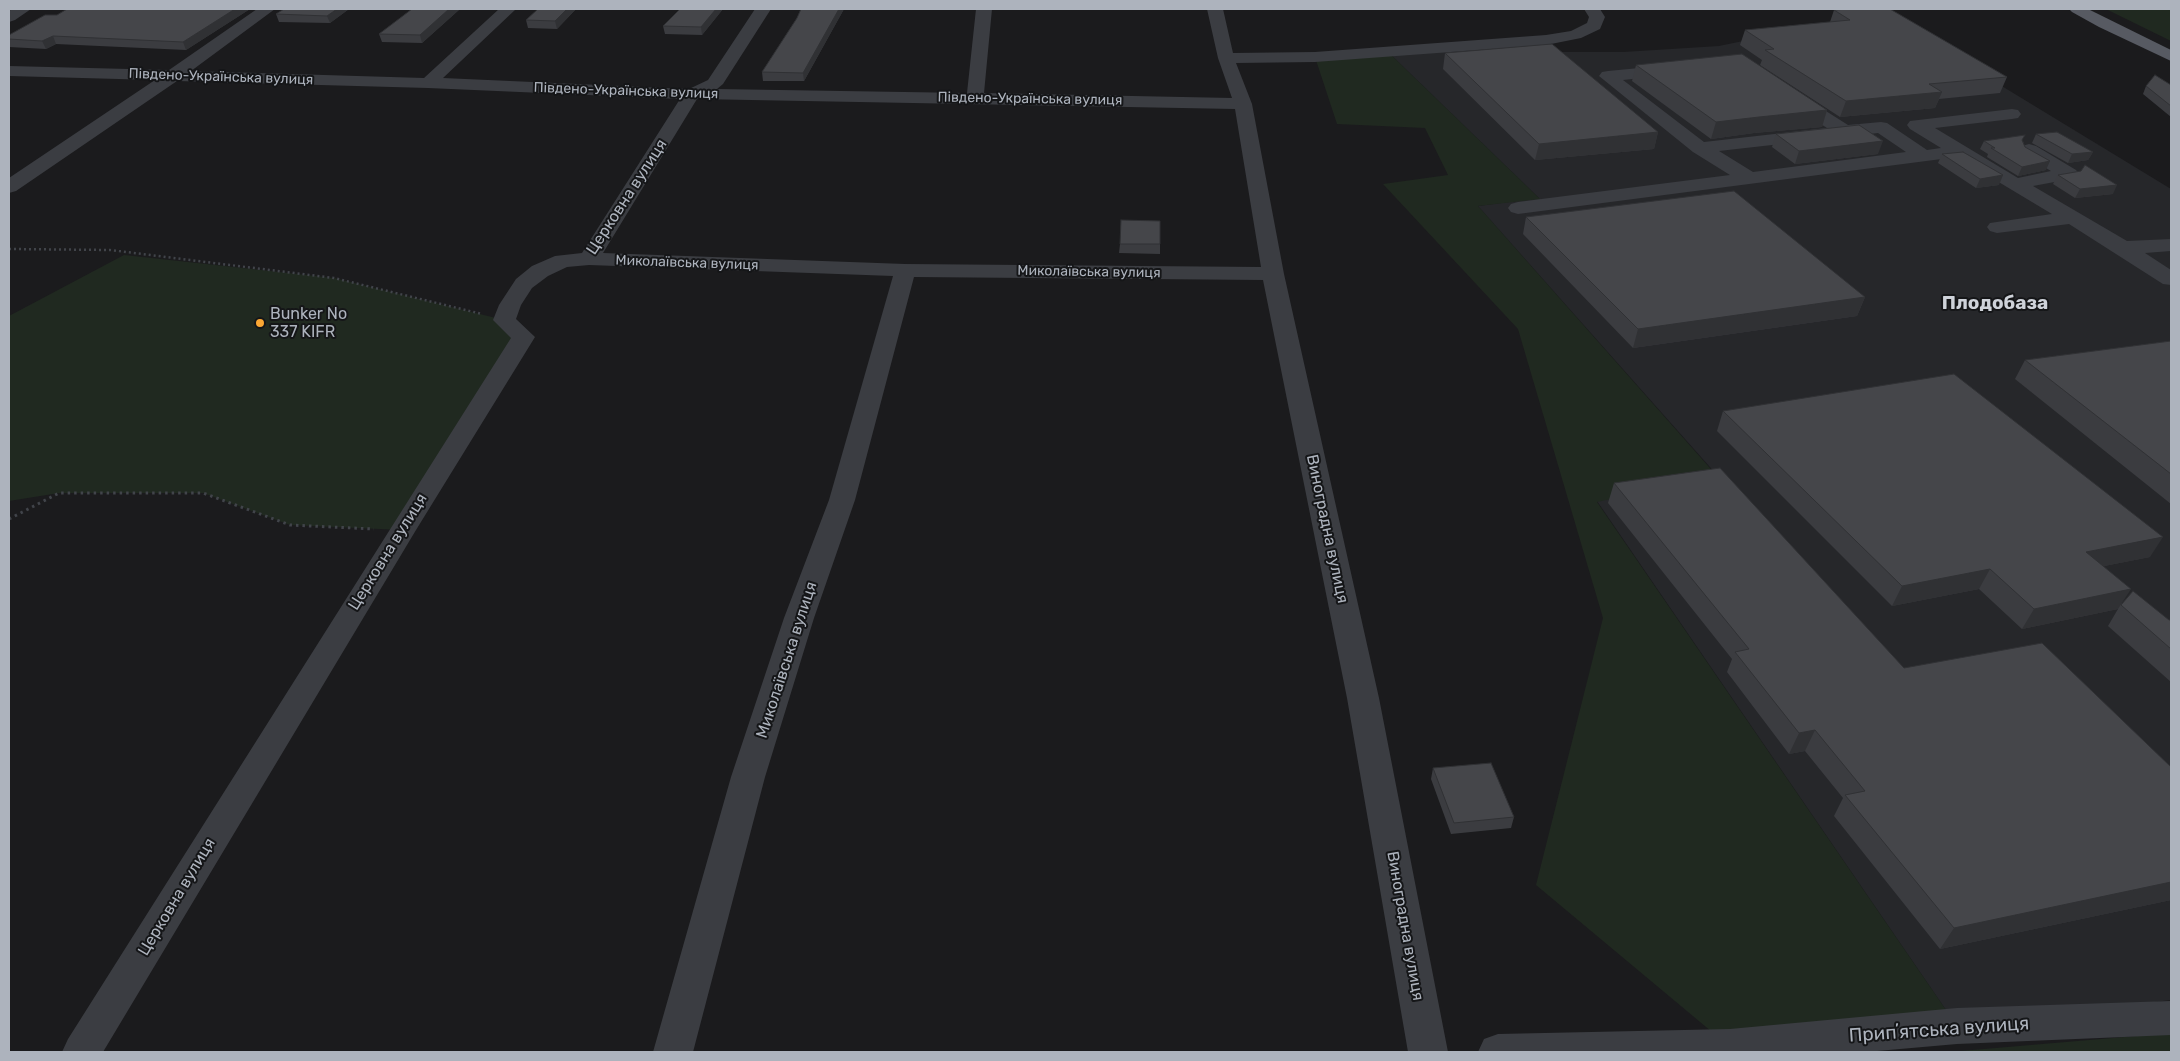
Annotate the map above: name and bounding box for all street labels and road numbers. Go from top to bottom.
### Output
street label: Південо-Українська вулиця [128,65,314,89]
street label: Південо-Українська вулиця [533,79,719,103]
street label: Південо-Українська вулиця [937,89,1123,109]
street label: Церковна вулиця [582,136,672,258]
street label: Миколаївська вулиця [615,252,759,274]
street label: Миколаївська вулиця [1017,262,1161,282]
street label: Виноградна вулиця [1302,453,1352,605]
street label: Церковна вулиця [344,490,432,614]
street label: Миколаївська вулиця [753,579,821,741]
street label: Церковна вулиця [134,835,220,959]
street label: Виноградна вулиця [1382,850,1428,1002]
street label: Припʼятська вулиця [1848,1012,2030,1048]

